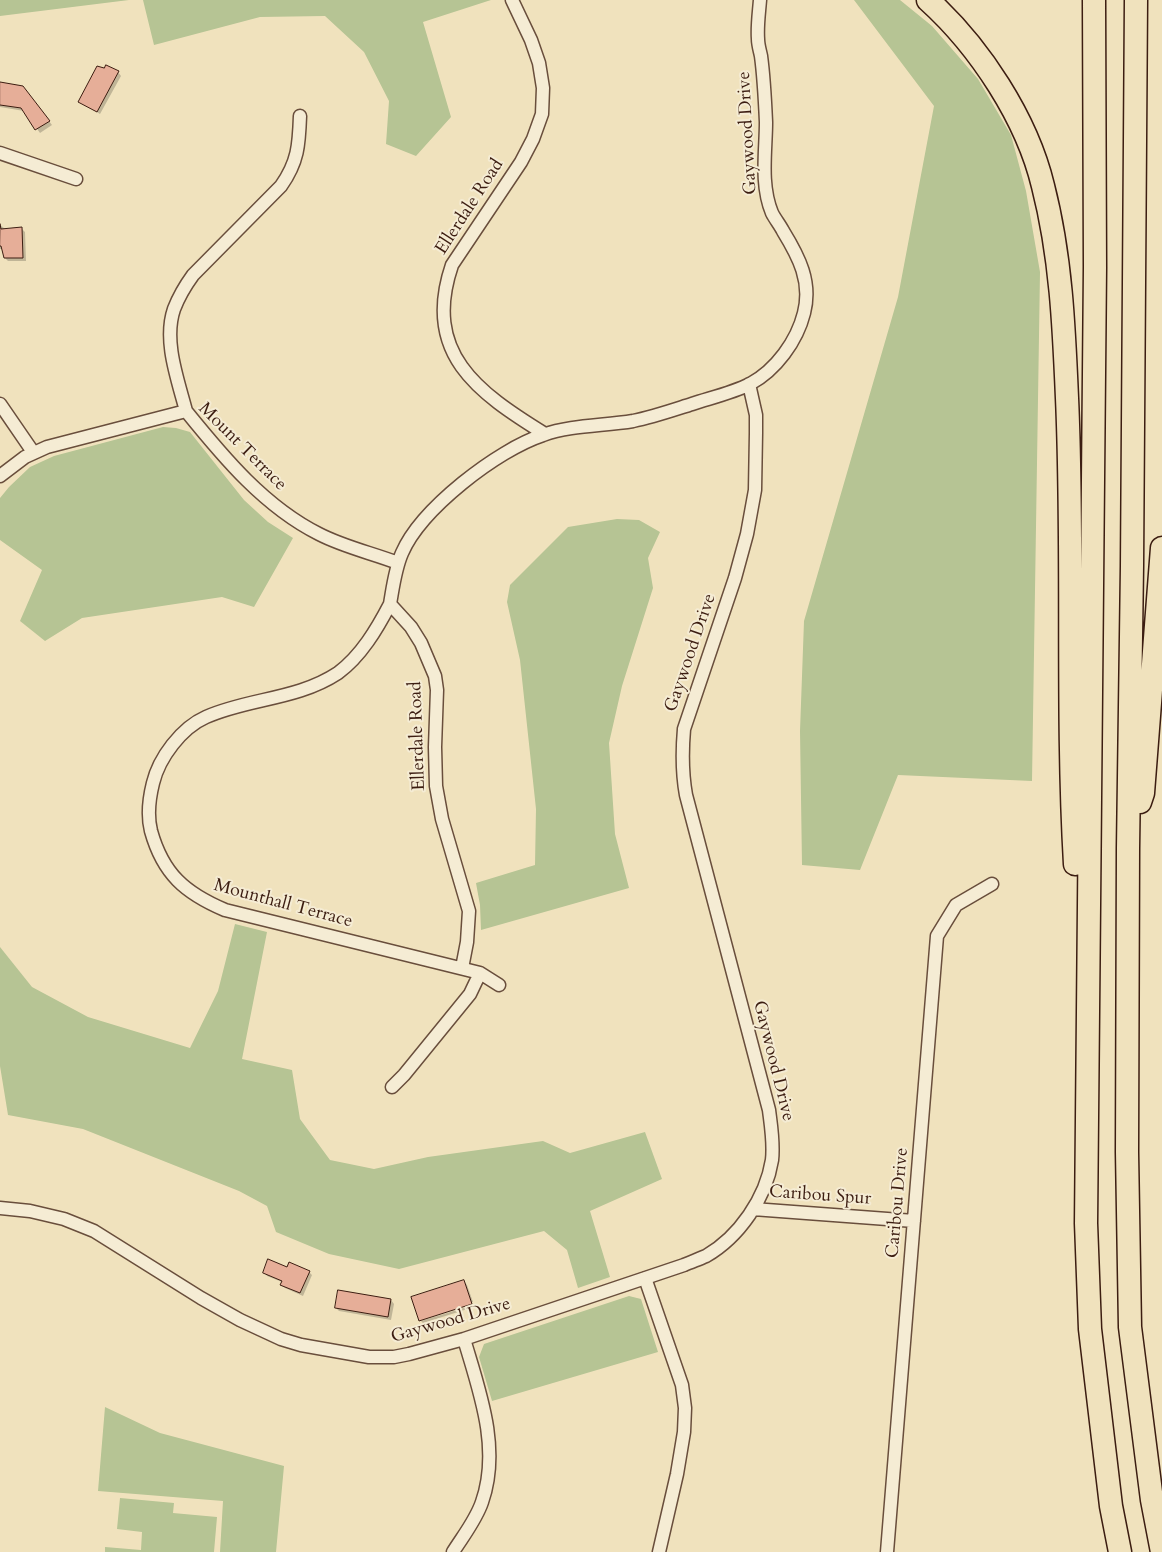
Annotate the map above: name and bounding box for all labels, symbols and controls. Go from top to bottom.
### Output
street label: Gaywood Drive [734,71,762,195]
street label: Ellerdale Road [431,155,509,259]
street label: Mount Terrace [193,398,291,496]
street label: Gaywood Drive [661,591,721,715]
street label: Ellerdale Road [405,681,431,791]
street label: Mounthall Terrace [211,875,355,933]
street label: Gaywood Drive [748,999,798,1123]
street label: Caribou Drive [882,1147,914,1259]
street label: Caribou Spur [768,1182,872,1210]
street label: Gaywood Drive [389,1294,513,1348]

